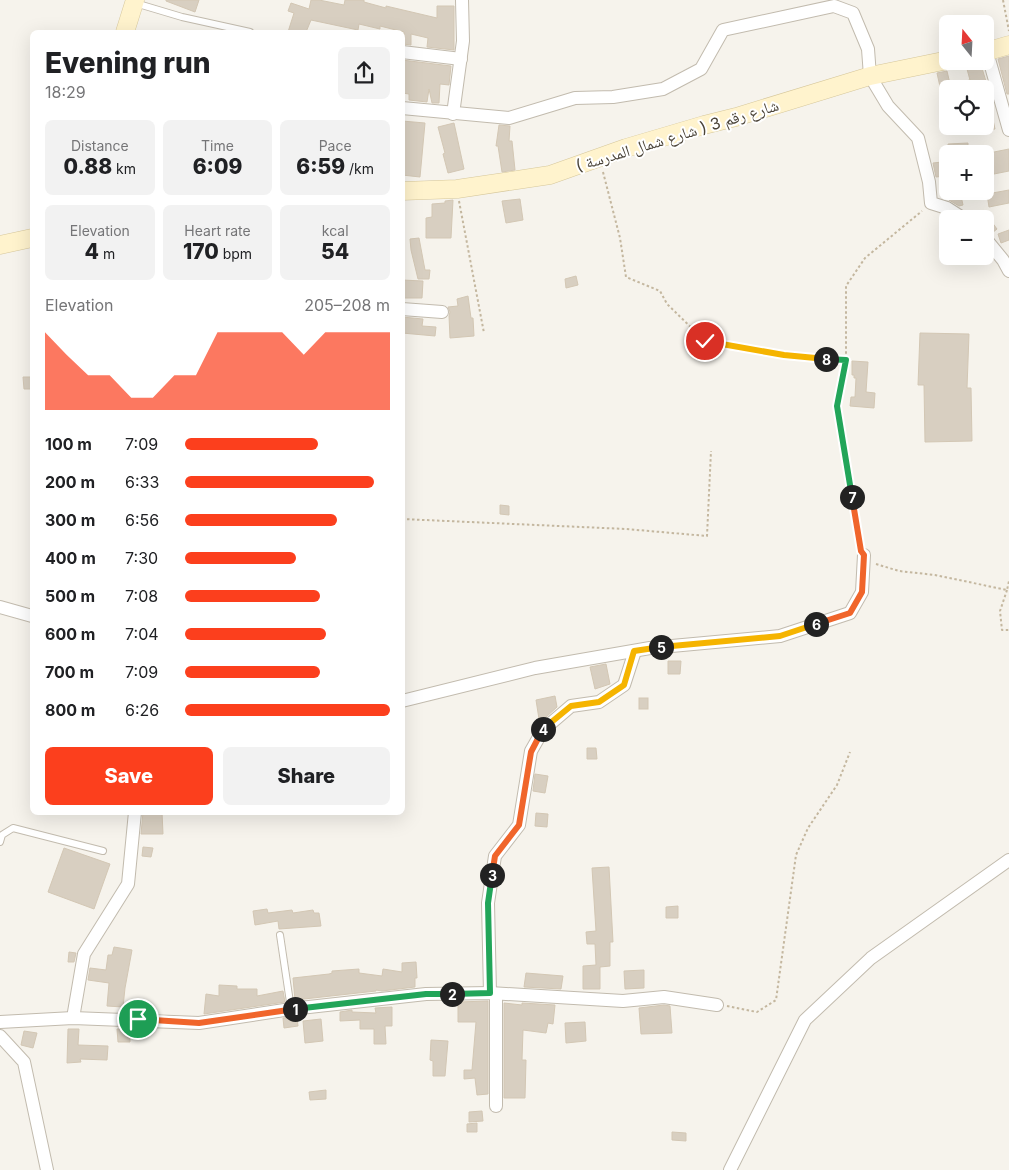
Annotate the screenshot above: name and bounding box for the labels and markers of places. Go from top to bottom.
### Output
pin [684,320,726,362]
pin: 8 [814,346,838,372]
pin: 7 [840,484,864,510]
pin: 6 [804,612,828,636]
pin: 5 [648,634,674,660]
pin: 4 [530,716,556,742]
pin: 3 [480,862,504,888]
pin: 2 [440,982,464,1006]
pin: 1 [282,996,308,1022]
pin [117,998,159,1040]

